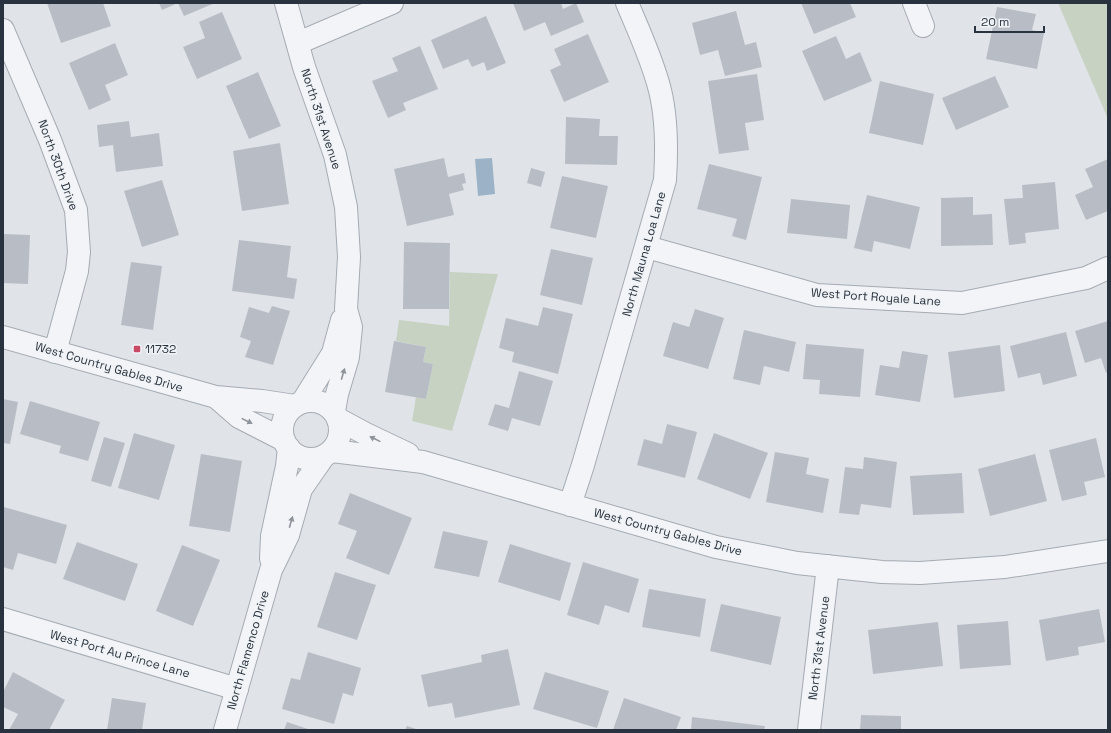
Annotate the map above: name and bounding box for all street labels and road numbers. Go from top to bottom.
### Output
street label: North 31st Avenue [297,67,345,171]
street label: North 30th Drive [34,117,82,213]
street label: North Mauna Loa Lane [618,190,670,318]
street label: West Port Royale Lane [811,284,941,310]
street label: West Country Gables Drive [33,338,185,396]
street label: West Country Gables Drive [592,504,744,560]
street label: North Flamenco Drive [223,588,273,712]
street label: North 31st Avenue [805,595,833,701]
street label: West Port Au Prince Lane [48,626,192,682]

